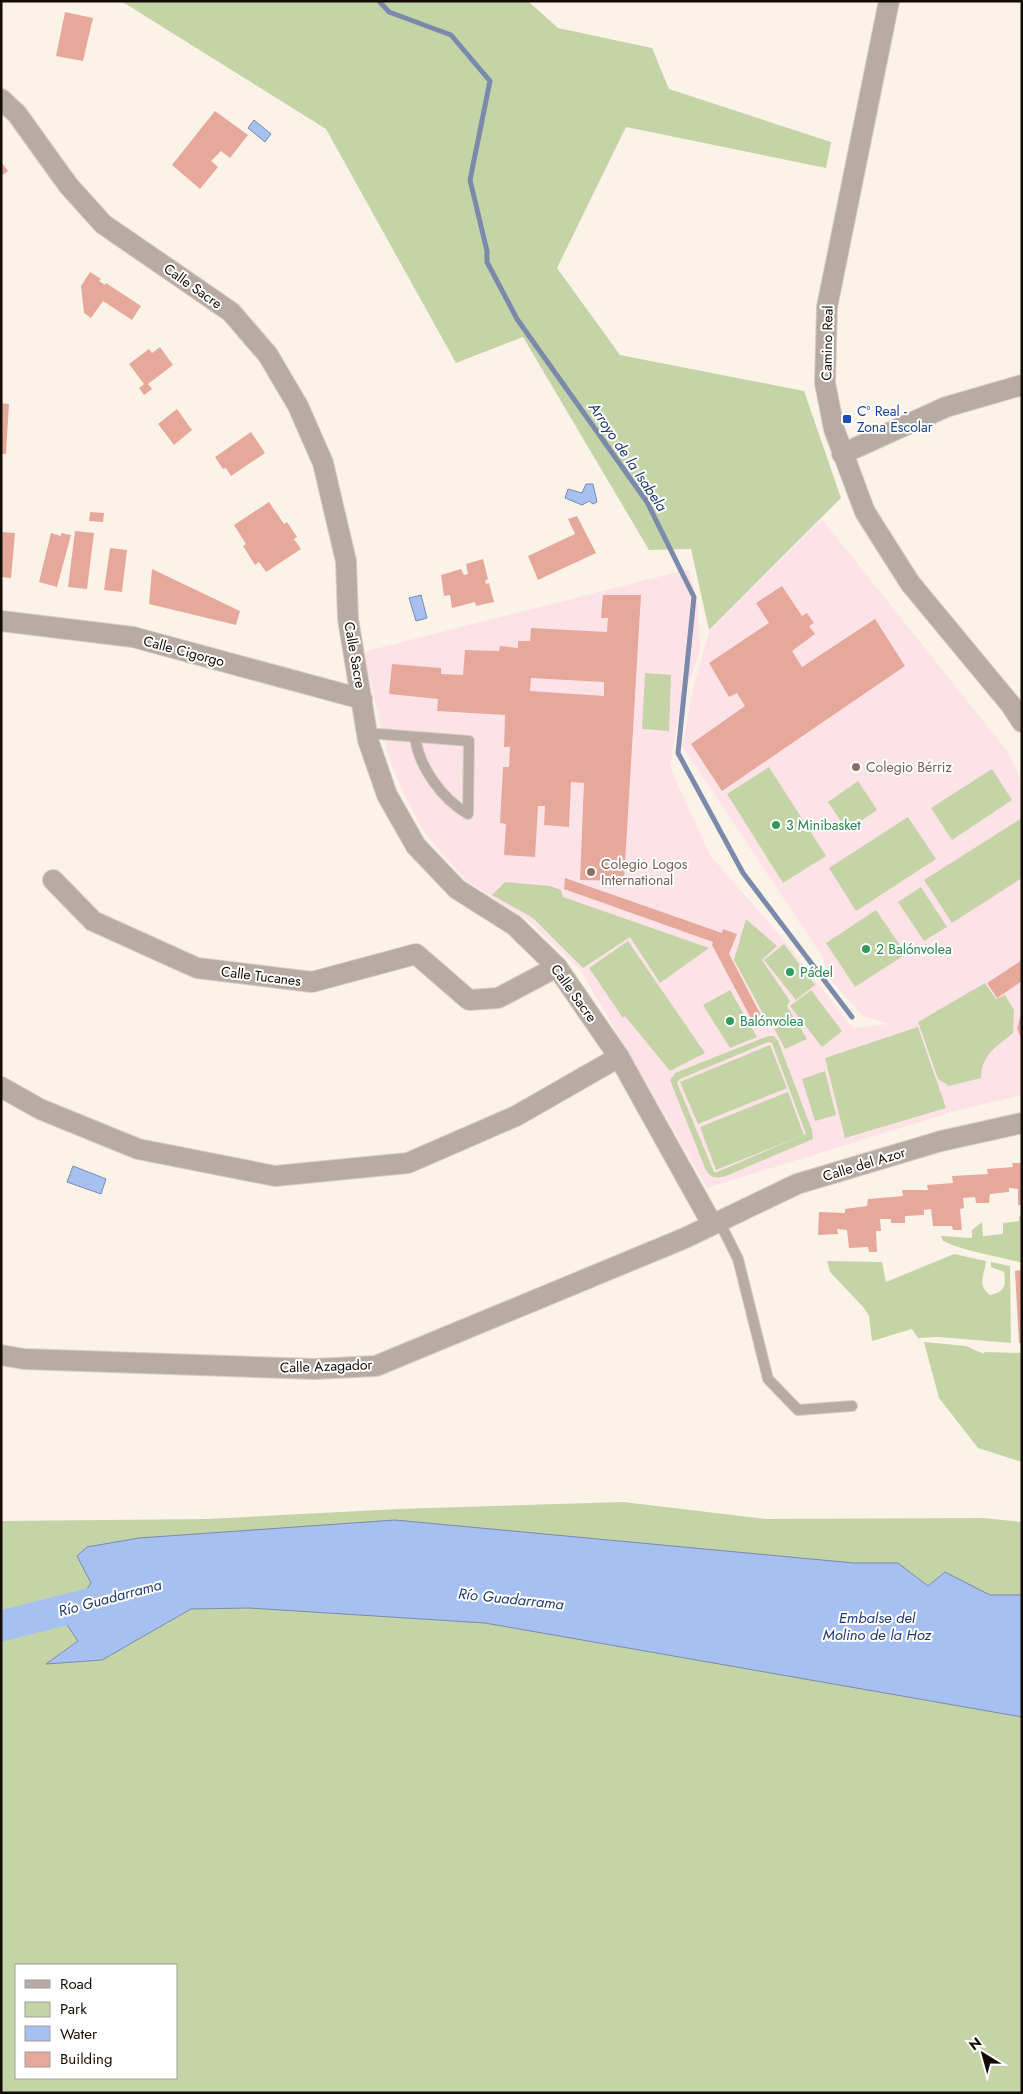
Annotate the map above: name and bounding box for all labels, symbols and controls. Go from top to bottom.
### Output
street label: Calle Sacre [160,259,226,313]
street label: Camino Real [816,305,838,381]
water label: Arroyo de la Isabela [583,397,673,517]
place label: Cº Real - Zona Escolar [857,401,933,437]
marker: Cº Real - Zona Escolar [841,413,853,425]
street label: Calle Sacre [339,620,371,690]
street label: Calle Cigorgo [141,631,227,672]
place label: Colegio Bérriz [866,757,952,777]
marker: Colegio Bérriz [850,761,862,773]
place label: 3 Minibasket [786,815,861,835]
marker: 3 Minibasket [770,819,782,831]
place label: Colegio Logos International [601,854,688,890]
marker: Colegio Logos International [585,866,597,878]
place label: 2 Balónvolea [876,939,952,959]
marker: 2 Balónvolea [860,943,872,955]
street label: Calle Sacre [546,960,602,1026]
street label: Calle Tucanes [220,961,303,991]
place label: Pádel [800,962,833,982]
marker: Pádel [784,966,796,978]
place label: Balónvolea [740,1011,803,1031]
marker: Balónvolea [724,1015,736,1027]
street label: Calle del Azor [820,1142,908,1186]
street label: Calle Azagador [279,1354,373,1378]
water label: Río Guadarrama [56,1573,165,1622]
water label: Río Guadarrama [457,1583,566,1616]
water label: Embalse del Molino de la Hoz [823,1607,932,1646]
legend [15,1964,178,2079]
text: Road [60,1973,92,1995]
text: Park [60,1998,87,2020]
text: Water [60,2023,98,2045]
north arrow [958,2029,1008,2079]
text: N [965,2032,986,2055]
text: Building [60,2048,112,2070]

